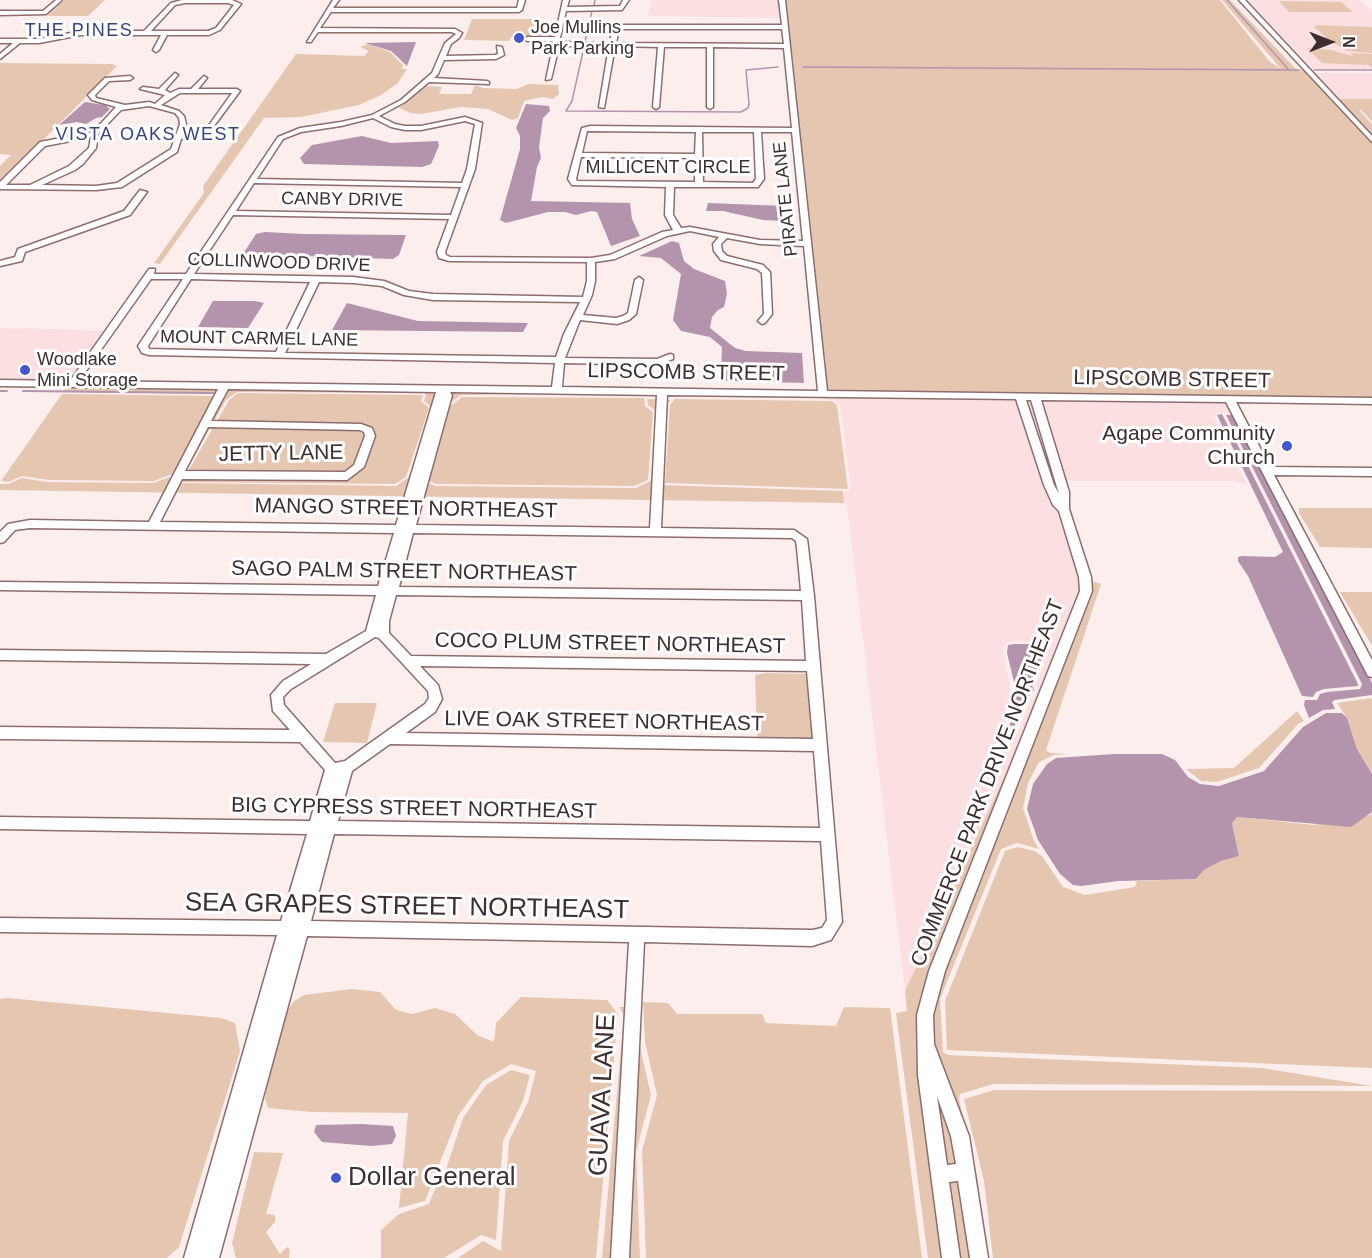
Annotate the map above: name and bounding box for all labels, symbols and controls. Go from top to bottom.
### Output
north arrow [1300,12,1360,72]
place label: Joe Mullins Park Parking [531,17,634,60]
district label: THE PINES [25,20,133,42]
marker: Joe Mullins Park Parking [512,31,526,45]
text: N [1340,36,1357,48]
district label: VISTA OAKS WEST [55,124,241,146]
street label: PIRATE LANE [769,140,803,258]
street label: MILLICENT CIRCLE [585,157,751,179]
street label: CANBY DRIVE [281,188,403,212]
street label: COLLINWOOD DRIVE [187,249,371,277]
street label: MOUNT CARMEL LANE [160,326,358,352]
place label: Woodlake Mini Storage [37,349,138,392]
street label: LIPSCOMB STREET [587,359,785,387]
marker: Woodlake Mini Storage [18,363,32,377]
street label: LIPSCOMB STREET [1073,366,1271,394]
place label: Agape Community Church [1102,421,1275,471]
marker: Agape Community Church [1280,439,1294,453]
street label: JETTY LANE [218,440,344,468]
street label: MANGO STREET NORTHEAST [254,494,558,524]
street label: SAGO PALM STREET NORTHEAST [231,556,577,588]
street label: COMMERCE PARK DRIVE NORTHEAST [906,596,1070,970]
street label: COCO PLUM STREET NORTHEAST [434,628,786,660]
street label: LIVE OAK STREET NORTHEAST [444,707,764,737]
street label: BIG CYPRESS STREET NORTHEAST [231,793,597,825]
street label: SEA GRAPES STREET NORTHEAST [185,888,629,926]
street label: GUAVA LANE [583,1013,623,1177]
place label: Dollar General [348,1162,516,1194]
marker: Dollar General [329,1171,343,1185]

